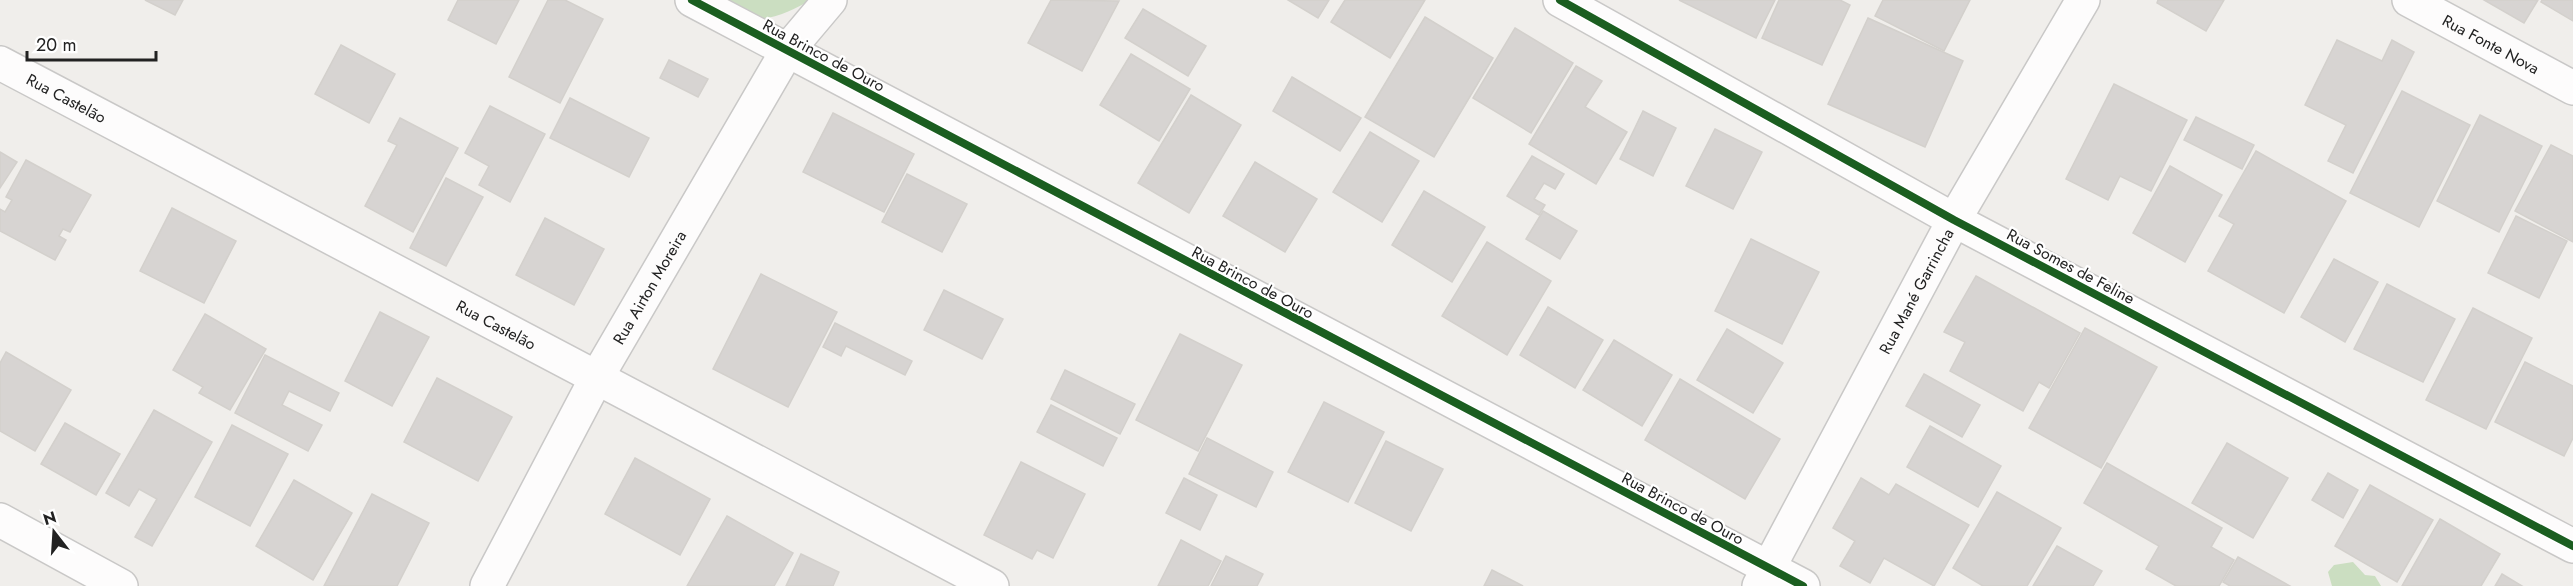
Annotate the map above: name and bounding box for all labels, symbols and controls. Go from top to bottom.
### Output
street label: Rua Fonte Nova [2438,9,2543,80]
street label: Rua Brinco de Ouro [759,14,889,97]
scale bar [27,24,156,62]
text: 20 m [36,32,76,58]
street label: Rua Castelão [22,68,110,129]
street label: Rua Somes de Feline [2003,223,2139,310]
street label: Rua Mané Garrincha [1874,225,1959,358]
street label: Rua Airton Moreira [607,226,692,349]
street label: Rua Brinco de Ouro [1188,241,1318,324]
street label: Rua Castelão [452,295,540,356]
street label: Rua Brinco de Ouro [1618,467,1748,550]
north arrow [24,502,84,562]
text: N [40,505,59,531]

